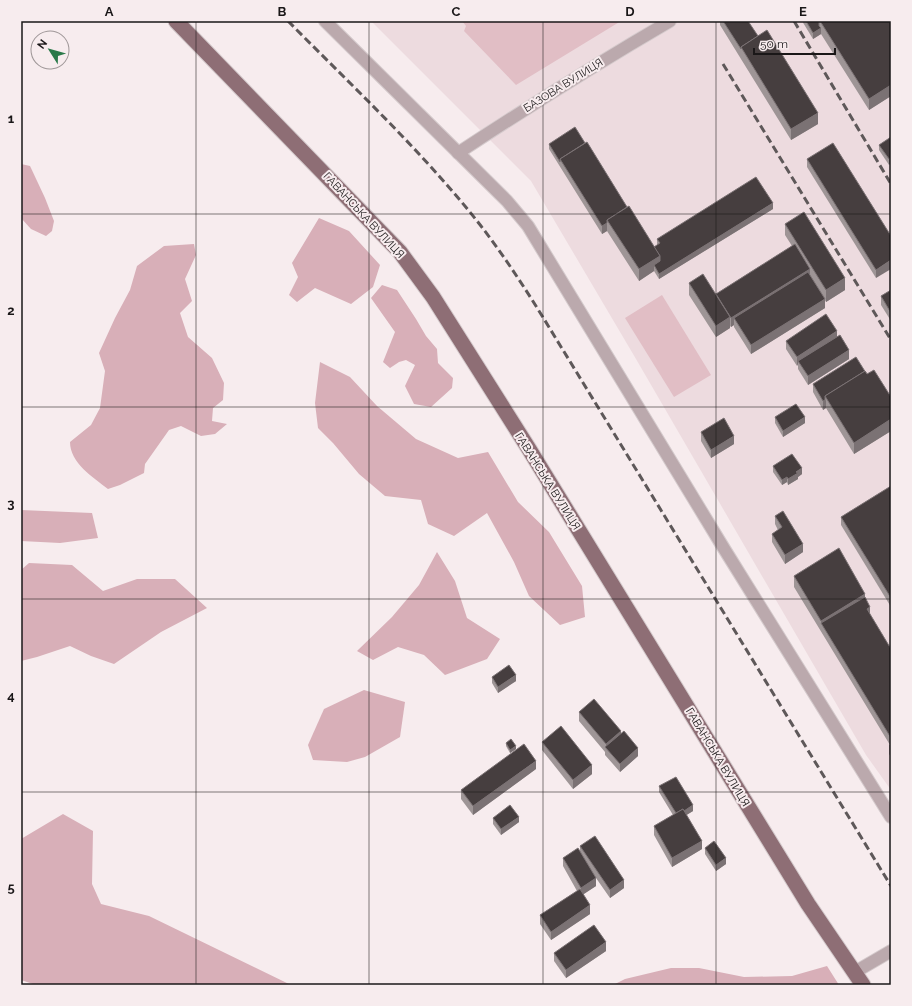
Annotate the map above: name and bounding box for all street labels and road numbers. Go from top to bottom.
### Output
street label: БАЗОВА ВУЛИЦЯ [521,56,605,115]
street label: ГАВАНСЬКА ВУЛИЦЯ [321,170,407,261]
street label: ГАВАНСЬКА ВУЛИЦЯ [512,430,583,532]
street label: ГАВАНСЬКА ВУЛИЦЯ [683,706,752,809]

